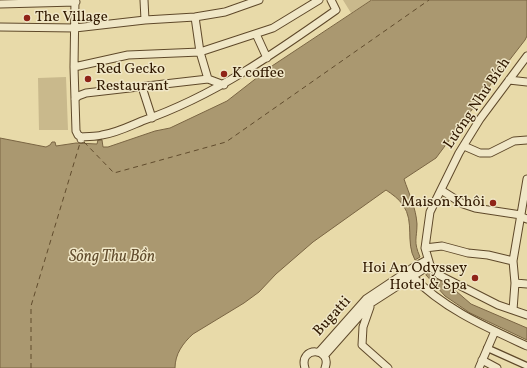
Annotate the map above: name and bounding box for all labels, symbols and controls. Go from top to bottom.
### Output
place label: The Village [35,9,108,27]
marker: The Village [22,13,32,23]
street label: Lương Như Bích [441,55,515,153]
place label: Red Gecko Restaurant [96,61,169,96]
place label: K coffee [232,65,284,83]
marker: K coffee [219,69,229,79]
marker: Red Gecko Restaurant [83,74,93,84]
place label: Maison Khôi [401,194,485,212]
marker: Maison Khôi [488,198,498,208]
water label: Sông Thu Bồn [69,248,155,268]
place label: Hoi An Odyssey Hotel & Spa [362,260,467,295]
marker: Hoi An Odyssey Hotel & Spa [470,273,480,283]
street label: Bugatti [310,293,356,341]

